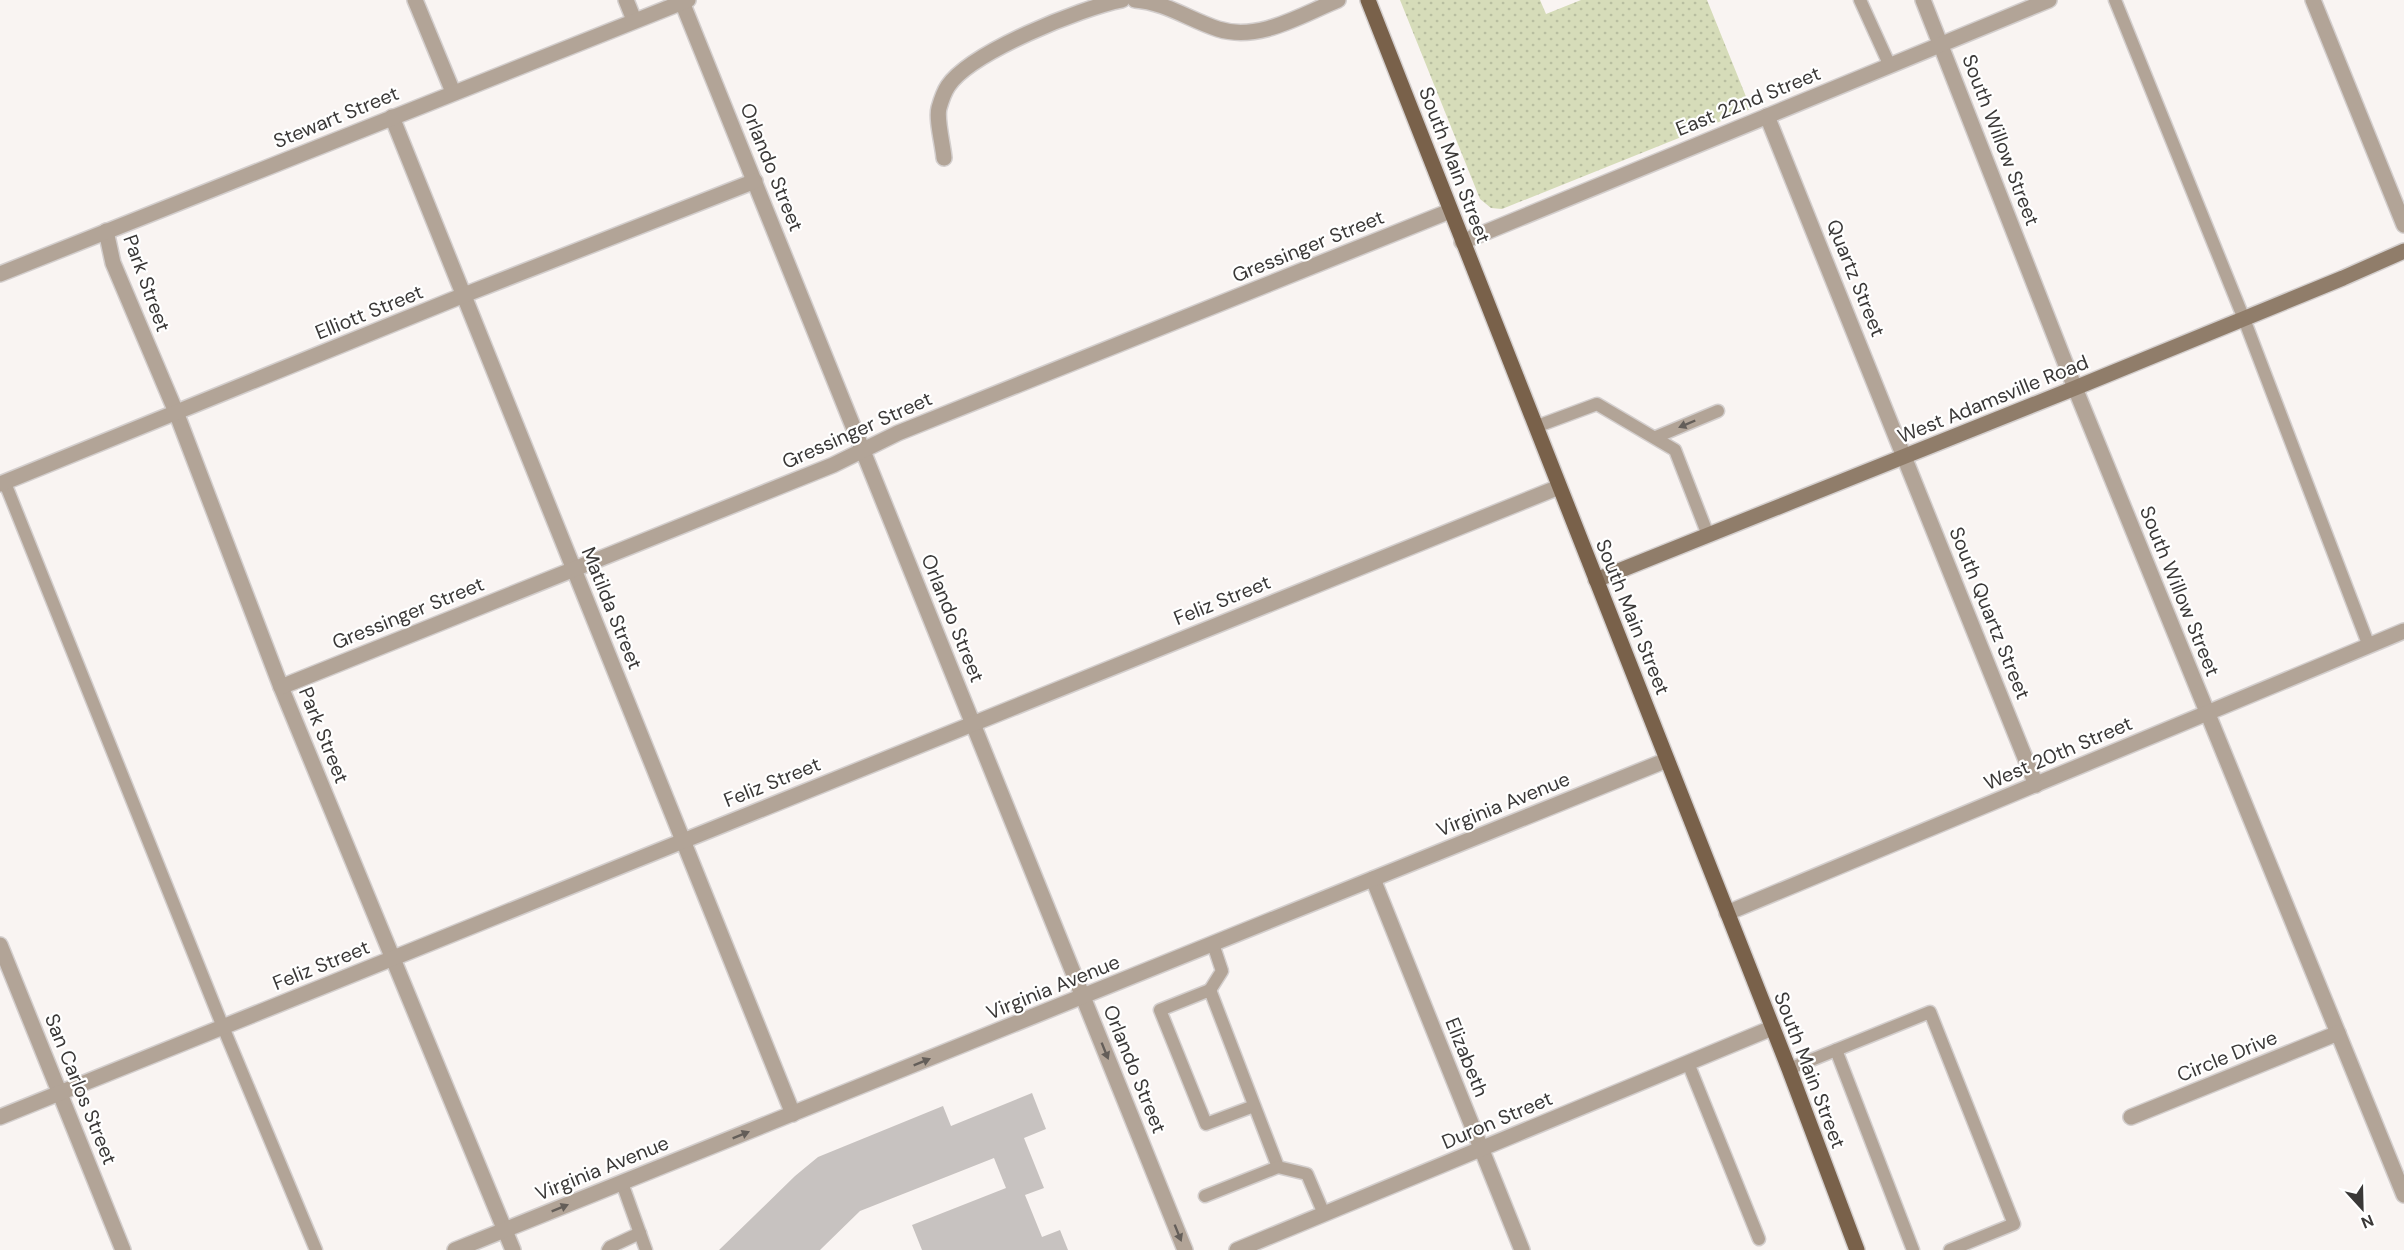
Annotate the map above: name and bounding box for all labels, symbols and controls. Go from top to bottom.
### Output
street label: South Willow Street [1956,51,2046,229]
street label: East 22nd Street [1672,60,1824,142]
street label: Stewart Street [269,80,403,154]
street label: South Main Street [1413,83,1497,247]
street label: Orlando Street [734,99,810,235]
street label: Gressinger Street [1228,204,1388,288]
street label: Quartz Street [1821,216,1891,341]
street label: Park Street [117,231,177,335]
street label: Elliott Street [311,279,427,345]
street label: West Adamsville Road [1894,349,2092,449]
street label: Gressinger Street [778,385,936,475]
one-way arrow [1678,420,1696,429]
street label: South Willow Street [2134,502,2226,680]
street label: South Quartz Street [1944,523,2037,703]
street label: South Main Street [1590,535,1676,699]
street label: Matilda Street [576,543,648,673]
street label: Orlando Street [915,550,991,686]
street label: Feliz Street [1170,569,1274,631]
street label: Gressinger Street [328,571,488,655]
street label: Park Street [293,683,355,787]
street label: West 20th Street [1980,710,2136,796]
street label: Feliz Street [720,751,824,813]
street label: Virginia Avenue [1432,765,1574,843]
street label: Feliz Street [269,934,373,996]
street label: Virginia Avenue [982,948,1124,1026]
street label: South Main Street [1768,988,1852,1152]
street label: Orlando Street [1097,1001,1173,1137]
street label: San Carlos Street [39,1010,123,1168]
street label: Elizabeth [1439,1013,1495,1101]
street label: Circle Drive [2173,1024,2281,1088]
one-way arrow [1100,1043,1110,1061]
one-way arrow [913,1057,931,1067]
street label: Duron Street [1438,1085,1556,1155]
street label: Virginia Avenue [531,1129,673,1207]
one-way arrow [732,1130,750,1140]
north arrow [2332,1178,2392,1238]
one-way arrow [551,1203,569,1213]
text: N [2358,1210,2377,1233]
one-way arrow [1173,1224,1183,1242]

